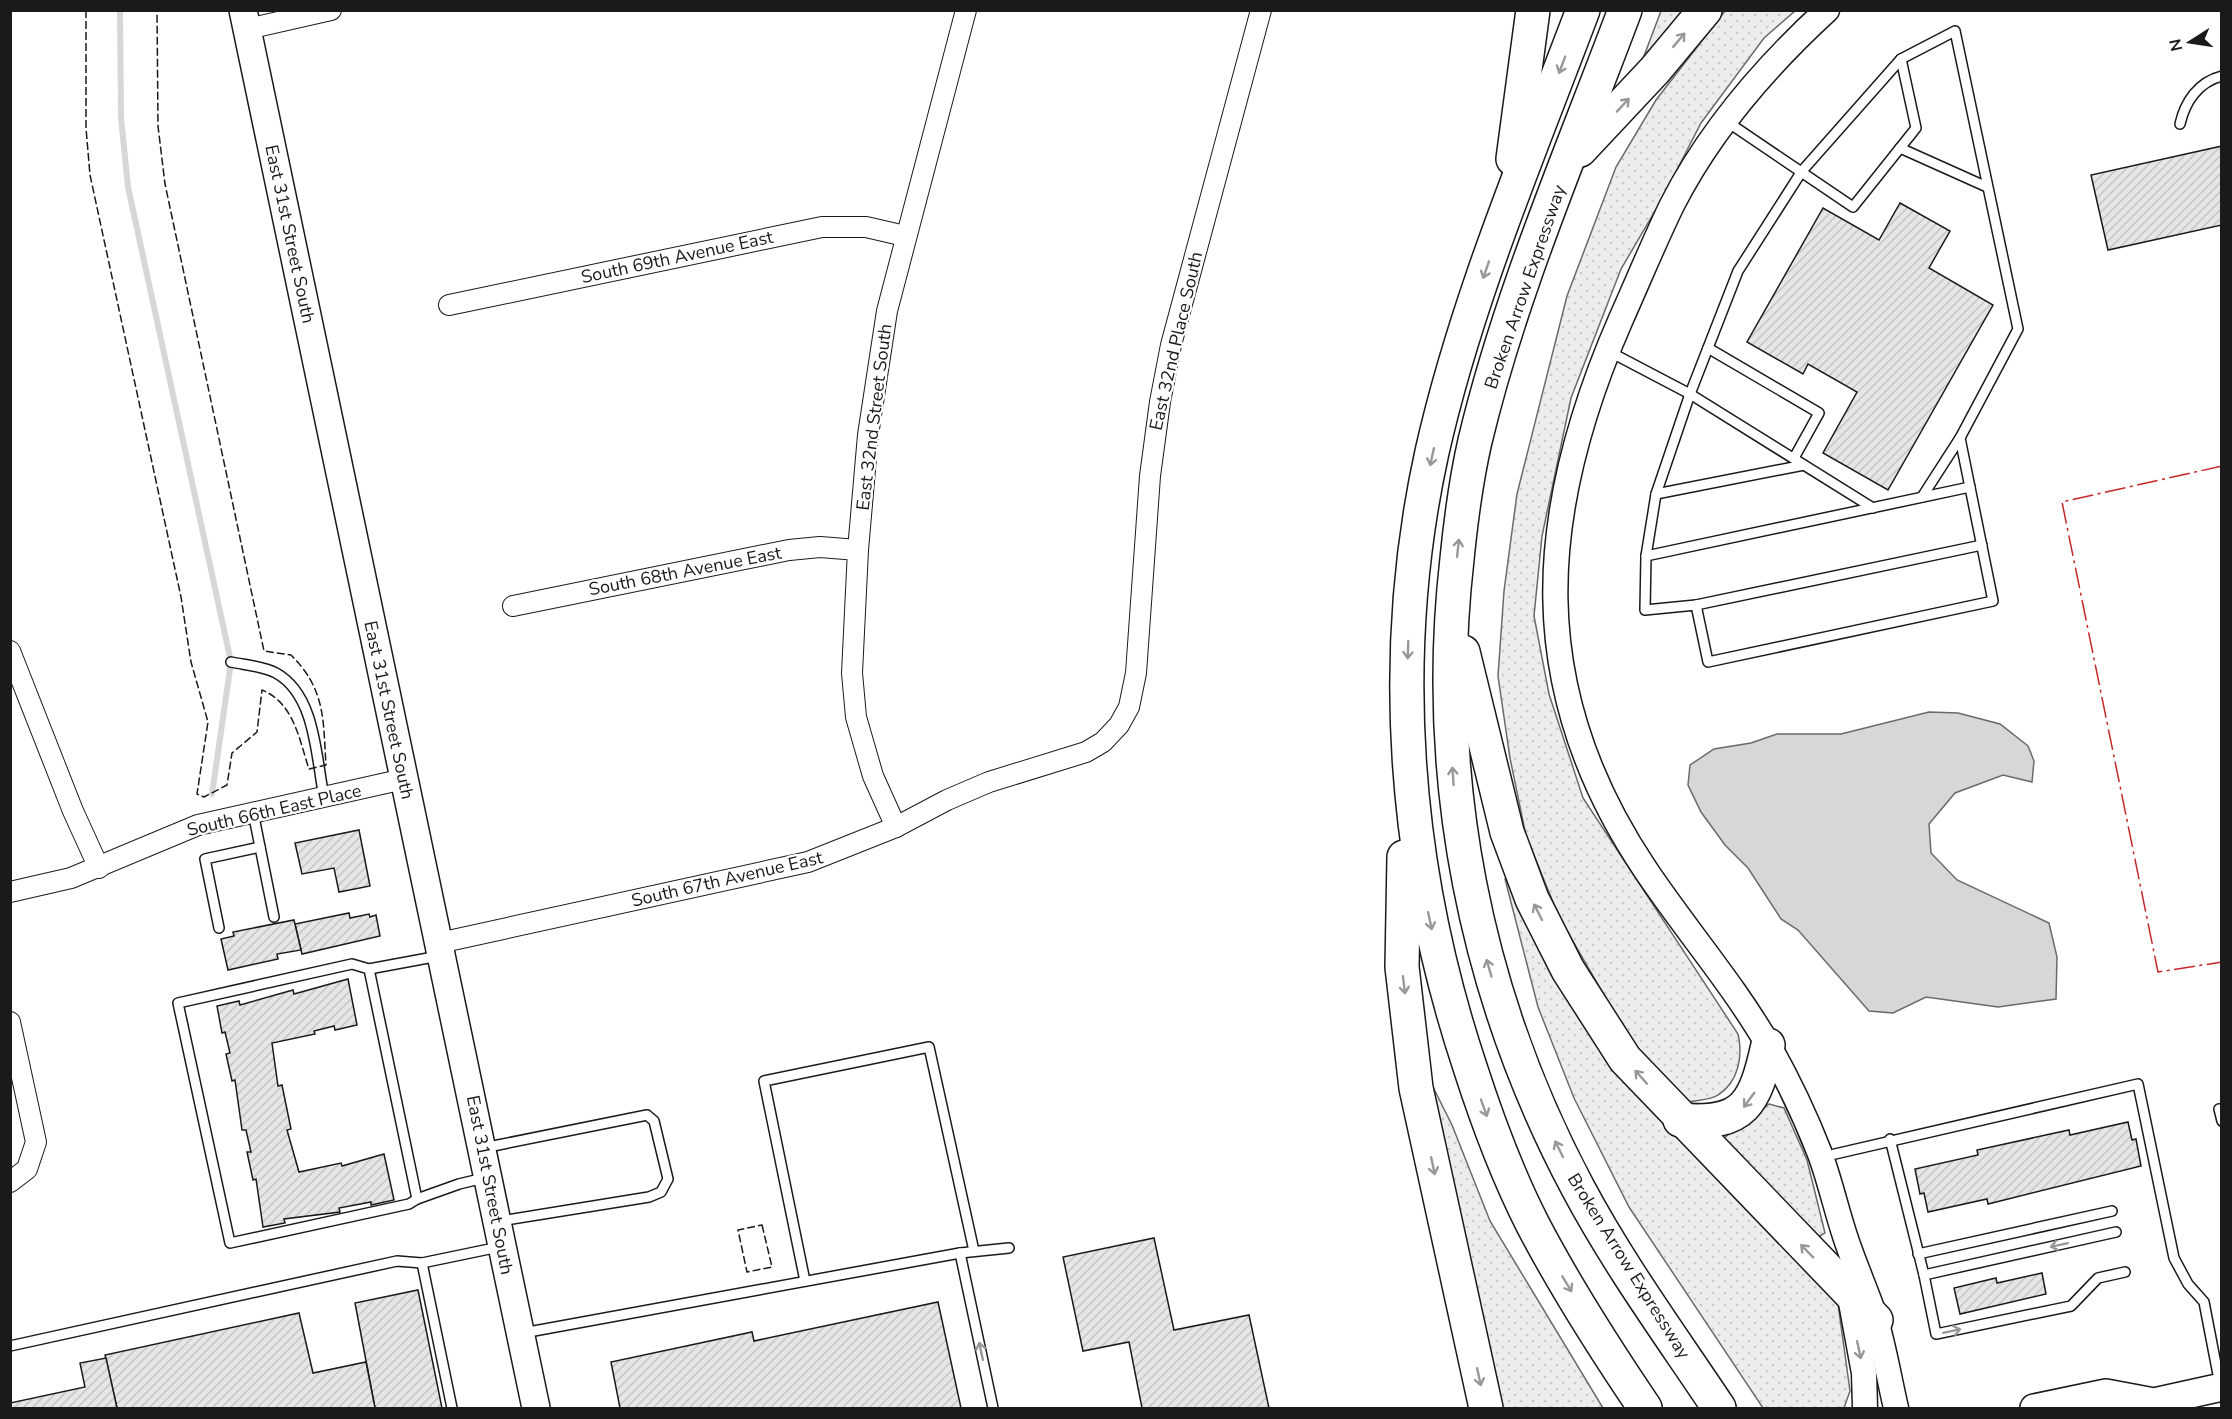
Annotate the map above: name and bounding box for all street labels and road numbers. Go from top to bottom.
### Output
street label: East 31st Street South [259,143,321,325]
street label: Broken Arrow Expressway [1479,181,1571,392]
street label: South 69th Avenue East [579,225,776,289]
street label: East 32nd Place South [1144,249,1208,433]
street label: East 32nd Street South [851,322,897,512]
street label: South 68th Avenue East [587,540,784,601]
street label: East 31st Street South [358,619,420,801]
street label: South 66th East Place [184,778,364,842]
street label: South 67th Avenue East [629,845,826,913]
street label: East 31st Street South [461,1093,519,1277]
street label: Broken Arrow Expressway [1562,1169,1696,1364]

